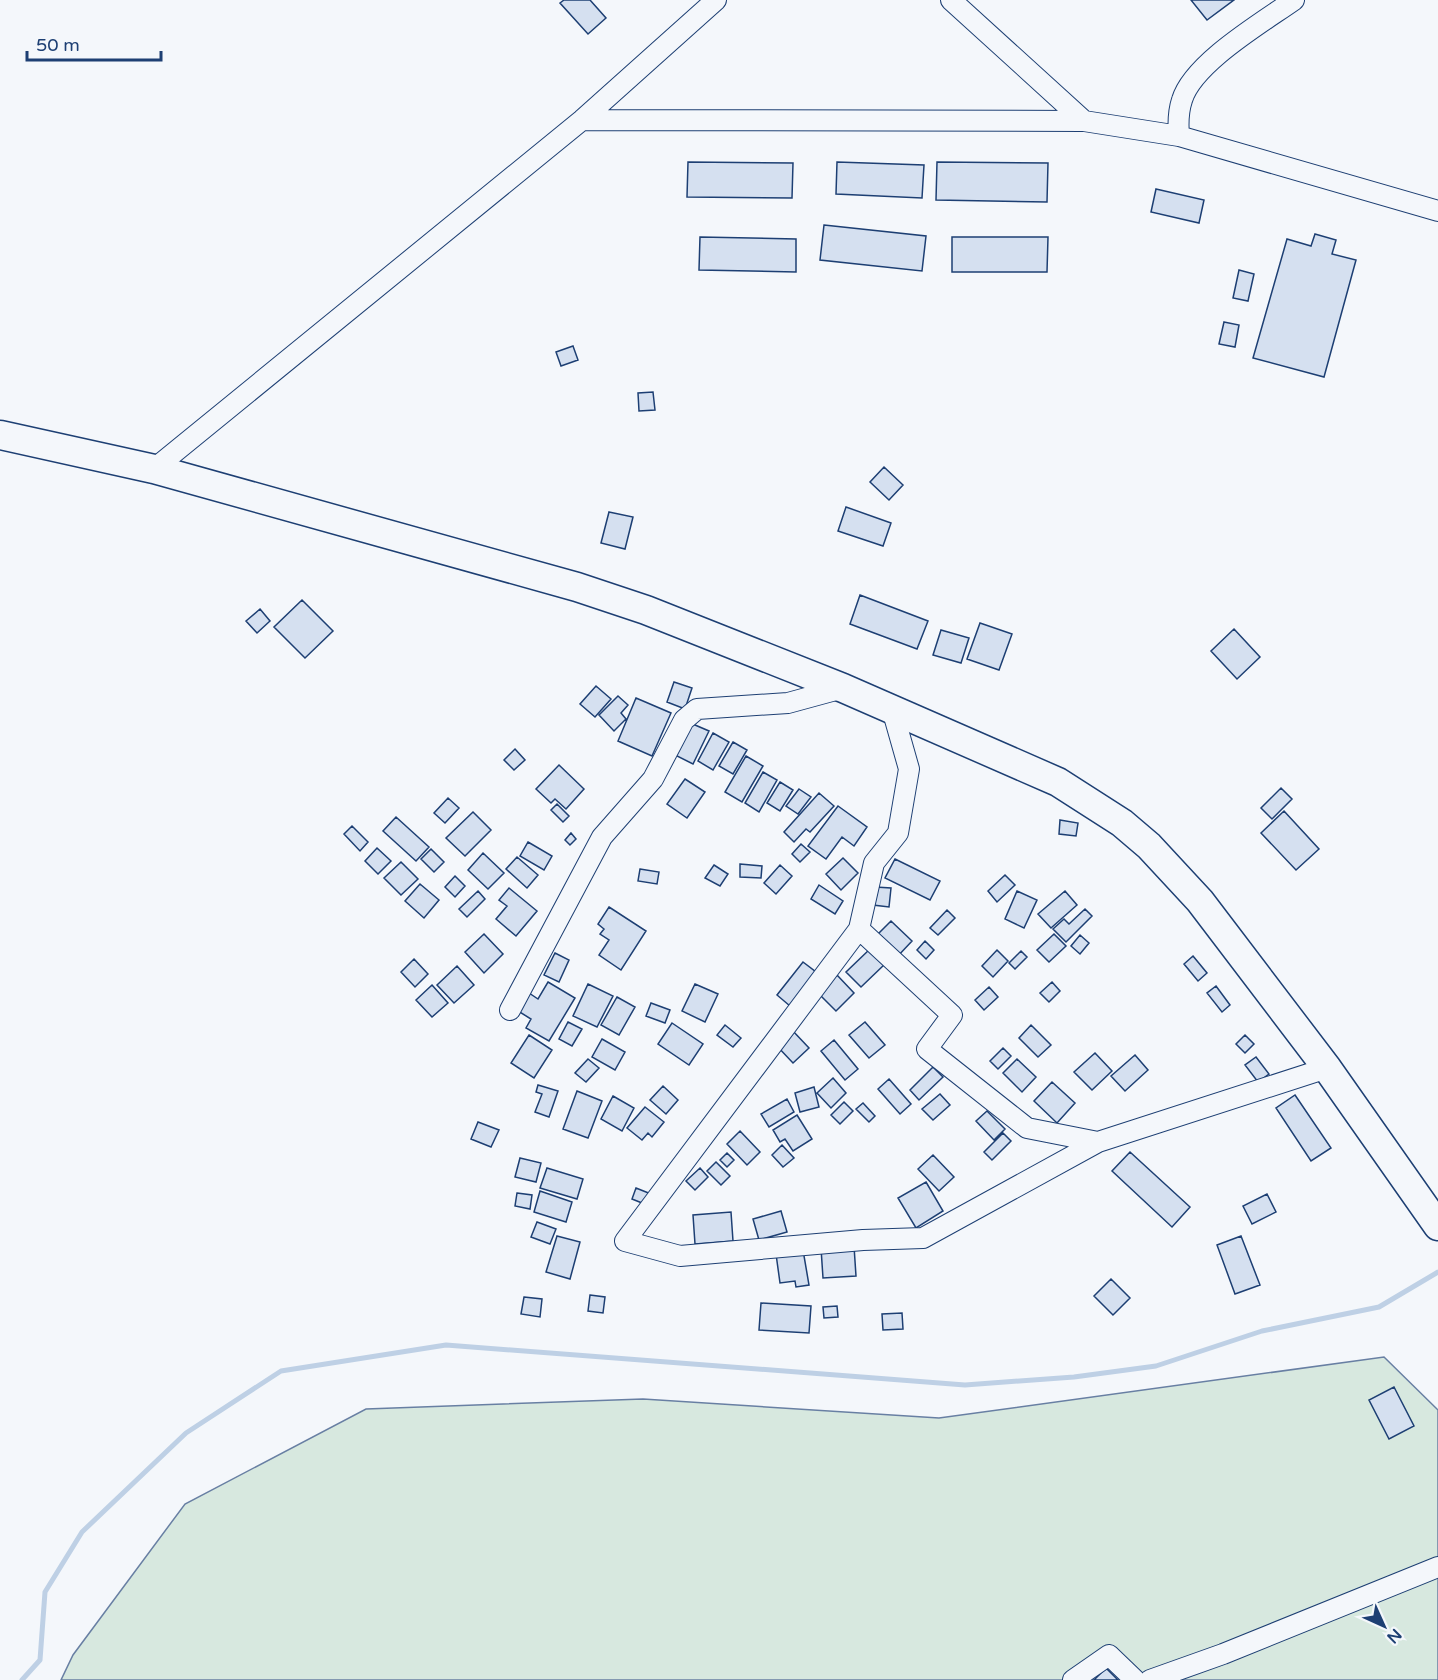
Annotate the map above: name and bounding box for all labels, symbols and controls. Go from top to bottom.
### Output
scale bar [27,24,160,62]
text: 50 m [36,34,80,56]
north arrow [1354,1596,1414,1656]
text: N [1382,1624,1406,1648]

